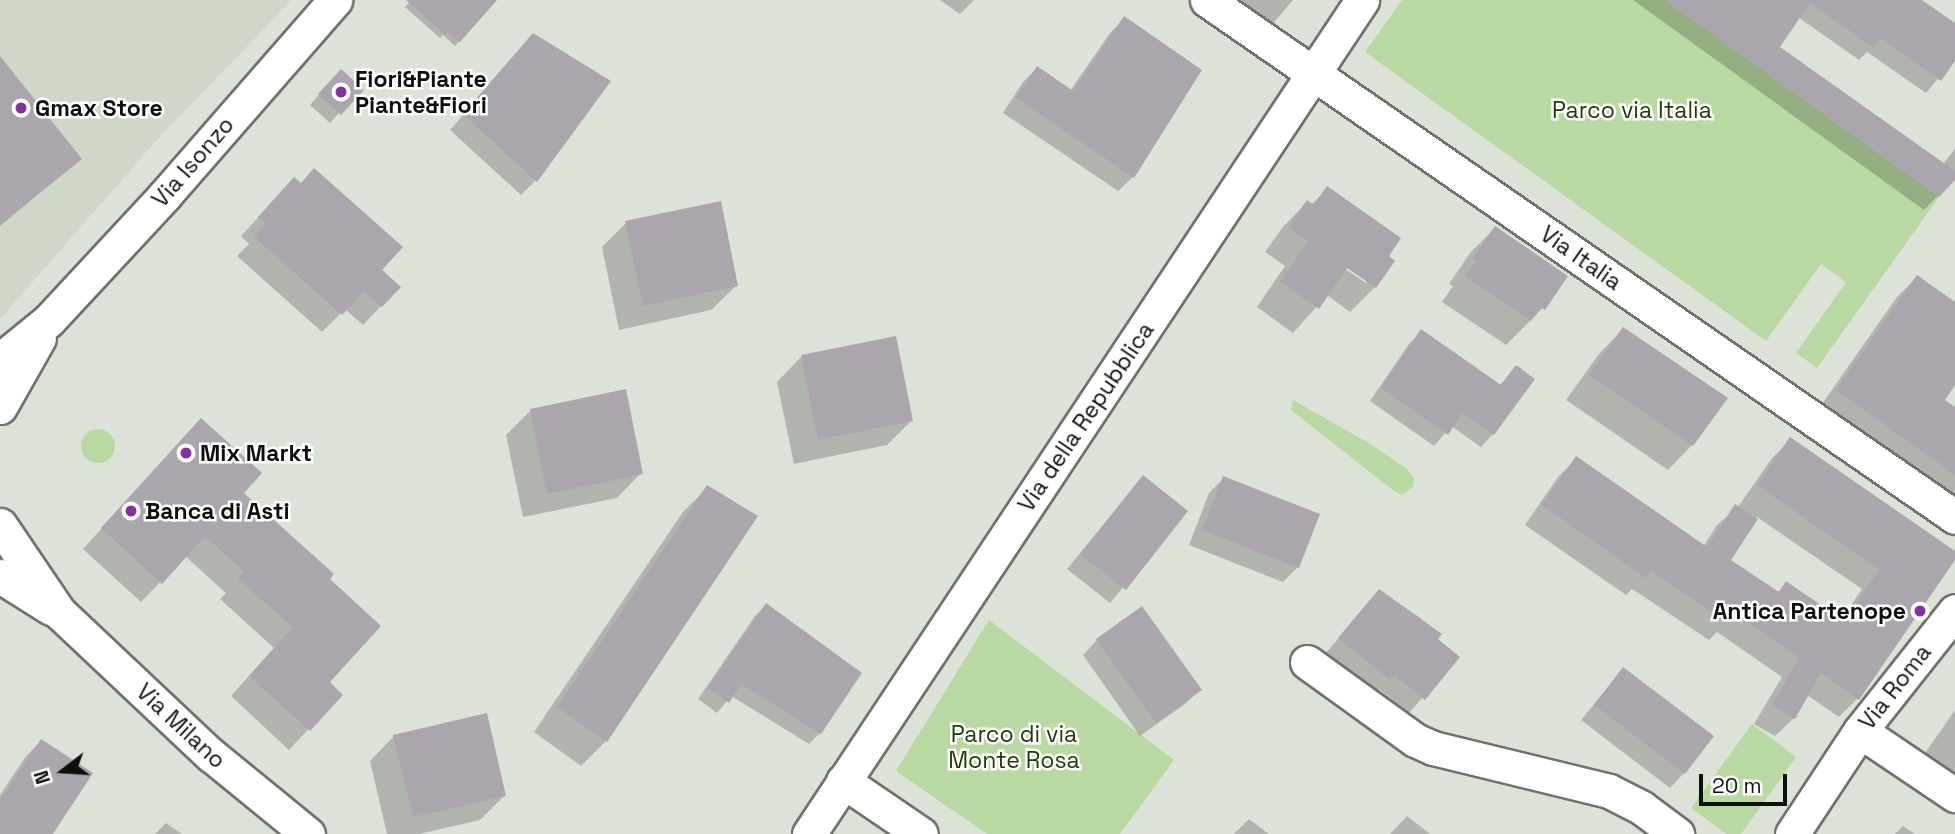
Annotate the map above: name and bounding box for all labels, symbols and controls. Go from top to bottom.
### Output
place label: Fiori&Piante Piante&Fiori [355,65,487,119]
marker: Fiori&Piante Piante&Fiori [333,84,349,100]
place label: Gmax Store [35,94,163,122]
park label: Parco via Italia [1552,96,1712,124]
marker: Gmax Store [13,100,29,116]
street label: Via Isonzo [146,111,240,213]
street label: Via Italia [1535,220,1627,296]
street label: Via della Repubblica [1012,317,1160,517]
place label: Mix Markt [200,439,312,467]
marker: Mix Markt [178,445,194,461]
place label: Banca di Asti [145,497,290,525]
marker: Banca di Asti [123,503,139,519]
place label: Antica Partenope [1713,597,1906,625]
marker: Antica Partenope [1912,603,1928,619]
street label: Via Roma [1853,639,1937,735]
street label: Via Milano [131,678,231,774]
park label: Parco di via Monte Rosa [948,720,1080,774]
north arrow [28,736,98,806]
scale bar [1703,760,1790,804]
text: N [29,768,56,787]
text: 20 m [1712,772,1762,799]

